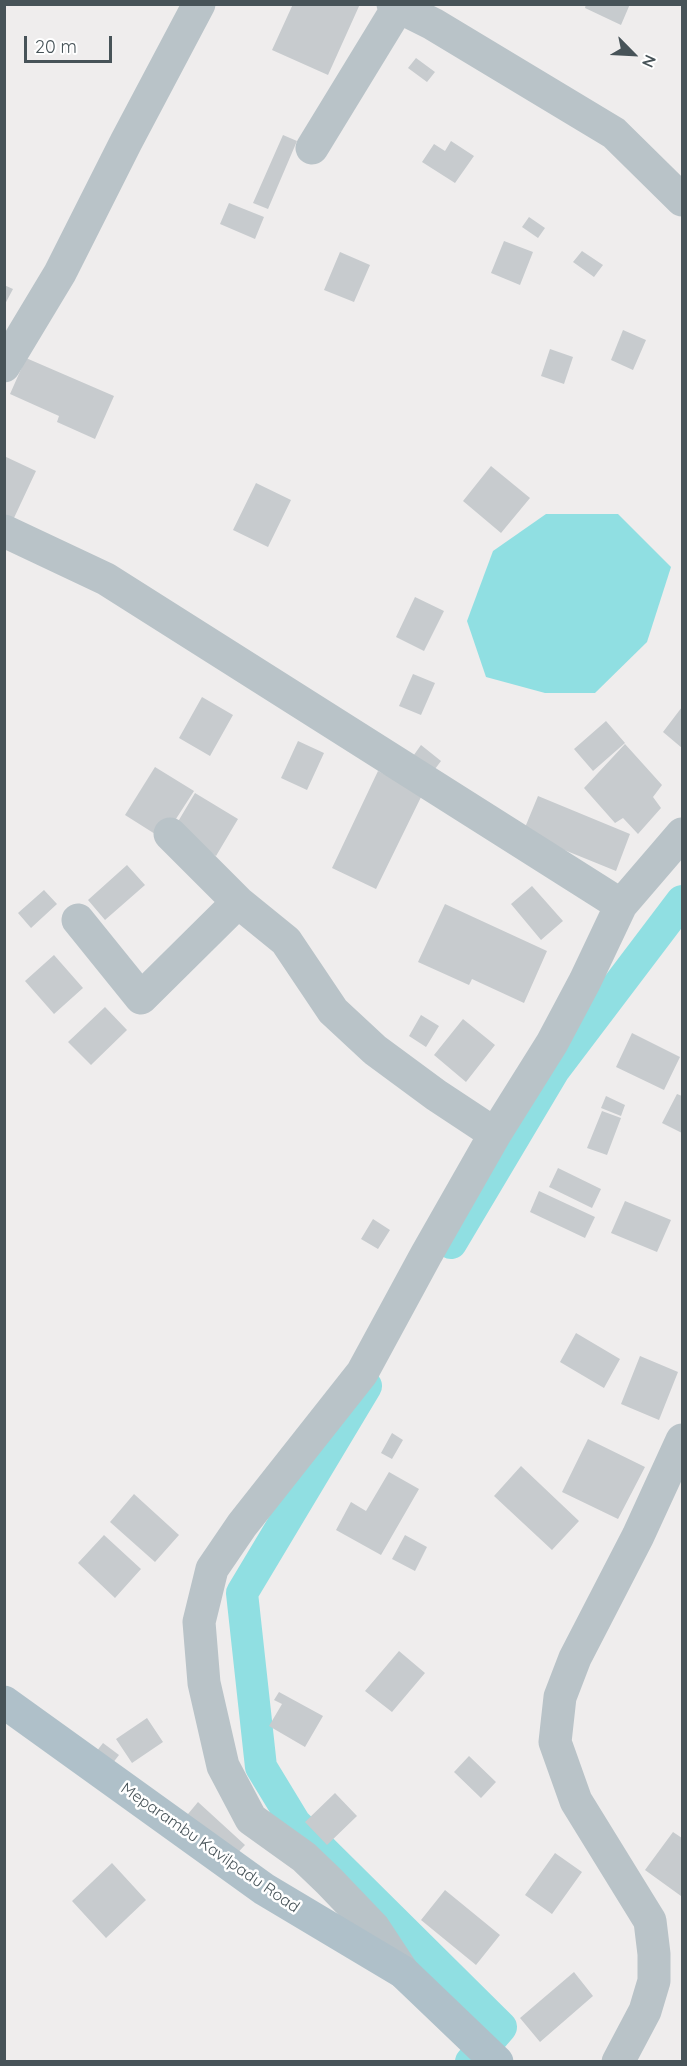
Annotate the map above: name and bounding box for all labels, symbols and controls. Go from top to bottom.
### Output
scale bar [27,24,116,62]
north arrow [603,24,663,84]
text: 20 m [35,35,77,58]
text: N [638,52,661,71]
street label: Meparambu Kavilpadu Road [117,1779,303,1917]

